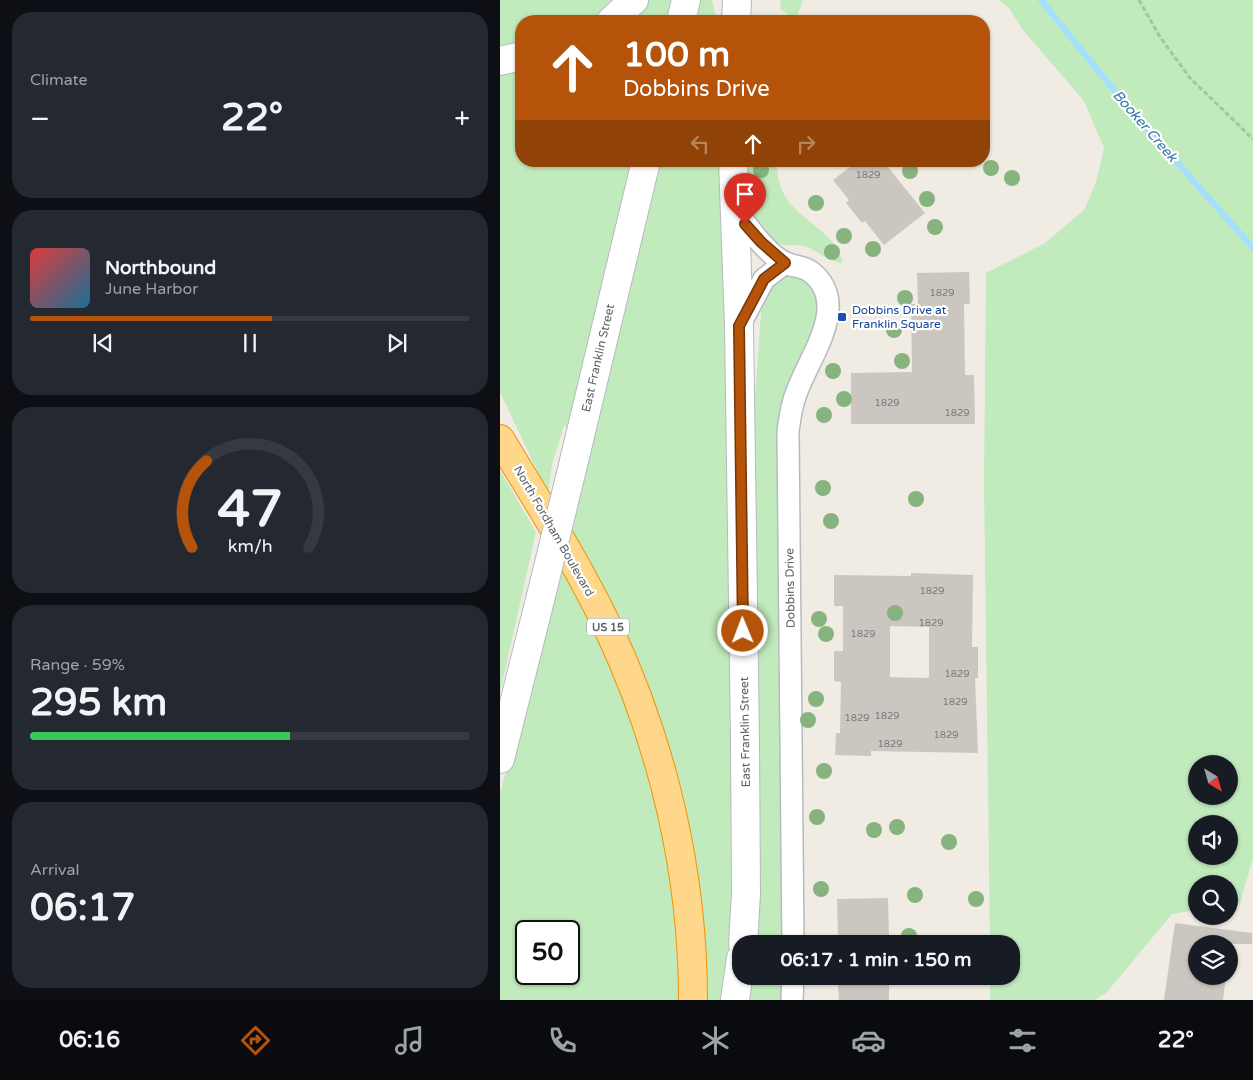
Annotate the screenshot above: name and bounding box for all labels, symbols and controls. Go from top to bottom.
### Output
text: 100 m [623,34,730,76]
icon: ahead [540,35,605,100]
text: Climate [30,70,88,90]
text: Dobbins Drive [623,76,770,102]
water label: Booker Creek [1109,87,1182,166]
text: 22° [221,95,283,141]
text: − [30,102,50,136]
text: + [454,102,470,136]
icon: left [686,130,714,158]
icon: ahead [739,130,767,158]
icon: right [792,130,820,158]
house number: 1829 [855,169,881,181]
pin [724,173,766,224]
icon: arrive [731,180,759,208]
text: Northbound [105,257,216,279]
text: June Harbor [105,279,198,299]
house number: 1829 [929,287,955,299]
street label: East Franklin Street [579,302,617,413]
place label: Dobbins Drive at Franklin Square [852,303,947,331]
marker: Dobbins Drive at Franklin Square [836,311,848,323]
icon: previous [89,329,117,357]
icon: pause [236,329,264,357]
icon: next [383,329,411,357]
house number: 1829 [874,397,900,409]
house number: 1829 [944,407,970,419]
street label: North Fordham Boulevard [511,463,597,599]
text: 47 [217,478,283,541]
text: km/h [228,536,272,557]
street label: Dobbins Drive [782,548,798,628]
house number: 1829 [919,585,945,597]
position arrow [716,604,768,656]
house number: 1829 [918,617,944,629]
road number: US 15 [587,618,629,636]
house number: 1829 [850,628,876,640]
text: Range · 59% [30,655,125,675]
house number: 1829 [944,668,970,680]
street label: East Franklin Street [737,676,753,787]
text: 295 km [30,680,167,726]
house number: 1829 [942,696,968,708]
house number: 1829 [874,710,900,722]
house number: 1829 [844,712,870,724]
house number: 1829 [933,729,959,741]
house number: 1829 [877,738,903,750]
north arrow [1188,755,1238,805]
map controls [1188,755,1238,985]
button: sound [1188,815,1238,865]
text: Arrival [30,860,79,880]
button: search [1188,875,1238,925]
text: 06:17 [30,885,135,931]
speed limit sign: 50 [515,920,580,985]
button: layers [1188,935,1238,985]
text: 06:17 · 1 min · 150 m [780,949,972,971]
icon: directions [238,1023,273,1058]
icon: music [392,1023,427,1058]
icon: phone [545,1023,580,1058]
icon: climate [698,1023,733,1058]
icon: car [851,1023,886,1058]
icon: filters [1005,1023,1040,1058]
text: 06:16 [59,1027,120,1053]
text: 22° [1158,1027,1194,1053]

